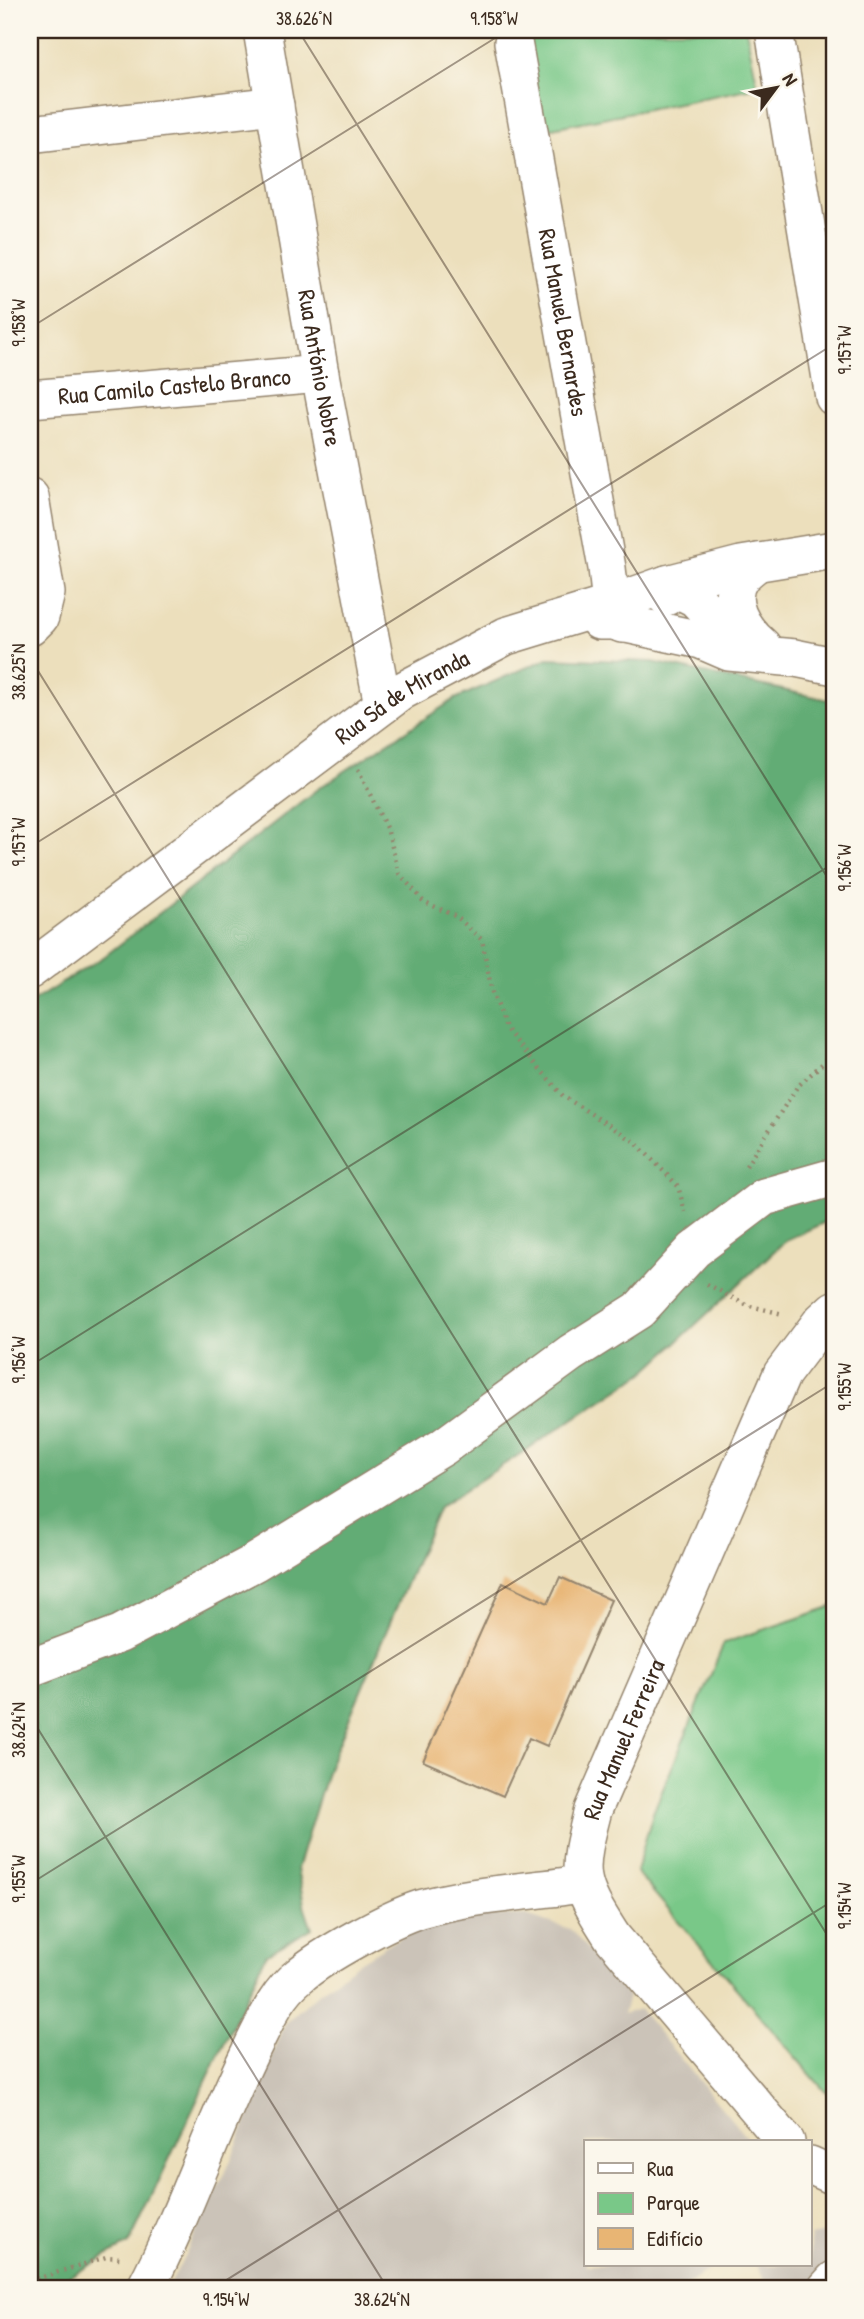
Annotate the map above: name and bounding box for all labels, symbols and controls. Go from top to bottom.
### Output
text: 38.626°N [276,6,332,31]
text: 9.158°W [470,6,518,31]
north arrow [742,52,812,122]
text: N [777,68,804,90]
street label: Rua Manuel Bernardes [532,226,597,419]
street label: Rua António Nobre [291,287,351,449]
text: 9.158°W [6,299,31,347]
text: 9.157°W [832,326,857,374]
street label: Rua Camilo Castelo Branco [57,360,292,412]
street label: Rua Sá de Miranda [328,641,474,751]
text: 38.625°N [6,644,31,700]
text: 9.157°W [6,818,31,866]
text: 9.156°W [832,844,857,892]
text: 9.156°W [6,1336,31,1384]
text: 9.155°W [832,1363,857,1411]
street label: Rua Manuel Ferreira [574,1654,671,1823]
text: 38.624°N [6,1702,31,1758]
text: 9.155°W [6,1855,31,1903]
text: 9.154°W [832,1883,857,1929]
legend [584,2140,812,2266]
text: Rua [647,2154,673,2183]
text: Parque [647,2188,700,2217]
text: Edifício [647,2224,703,2253]
text: 9.154°W [203,2287,249,2312]
text: 38.624°N [354,2287,410,2312]

